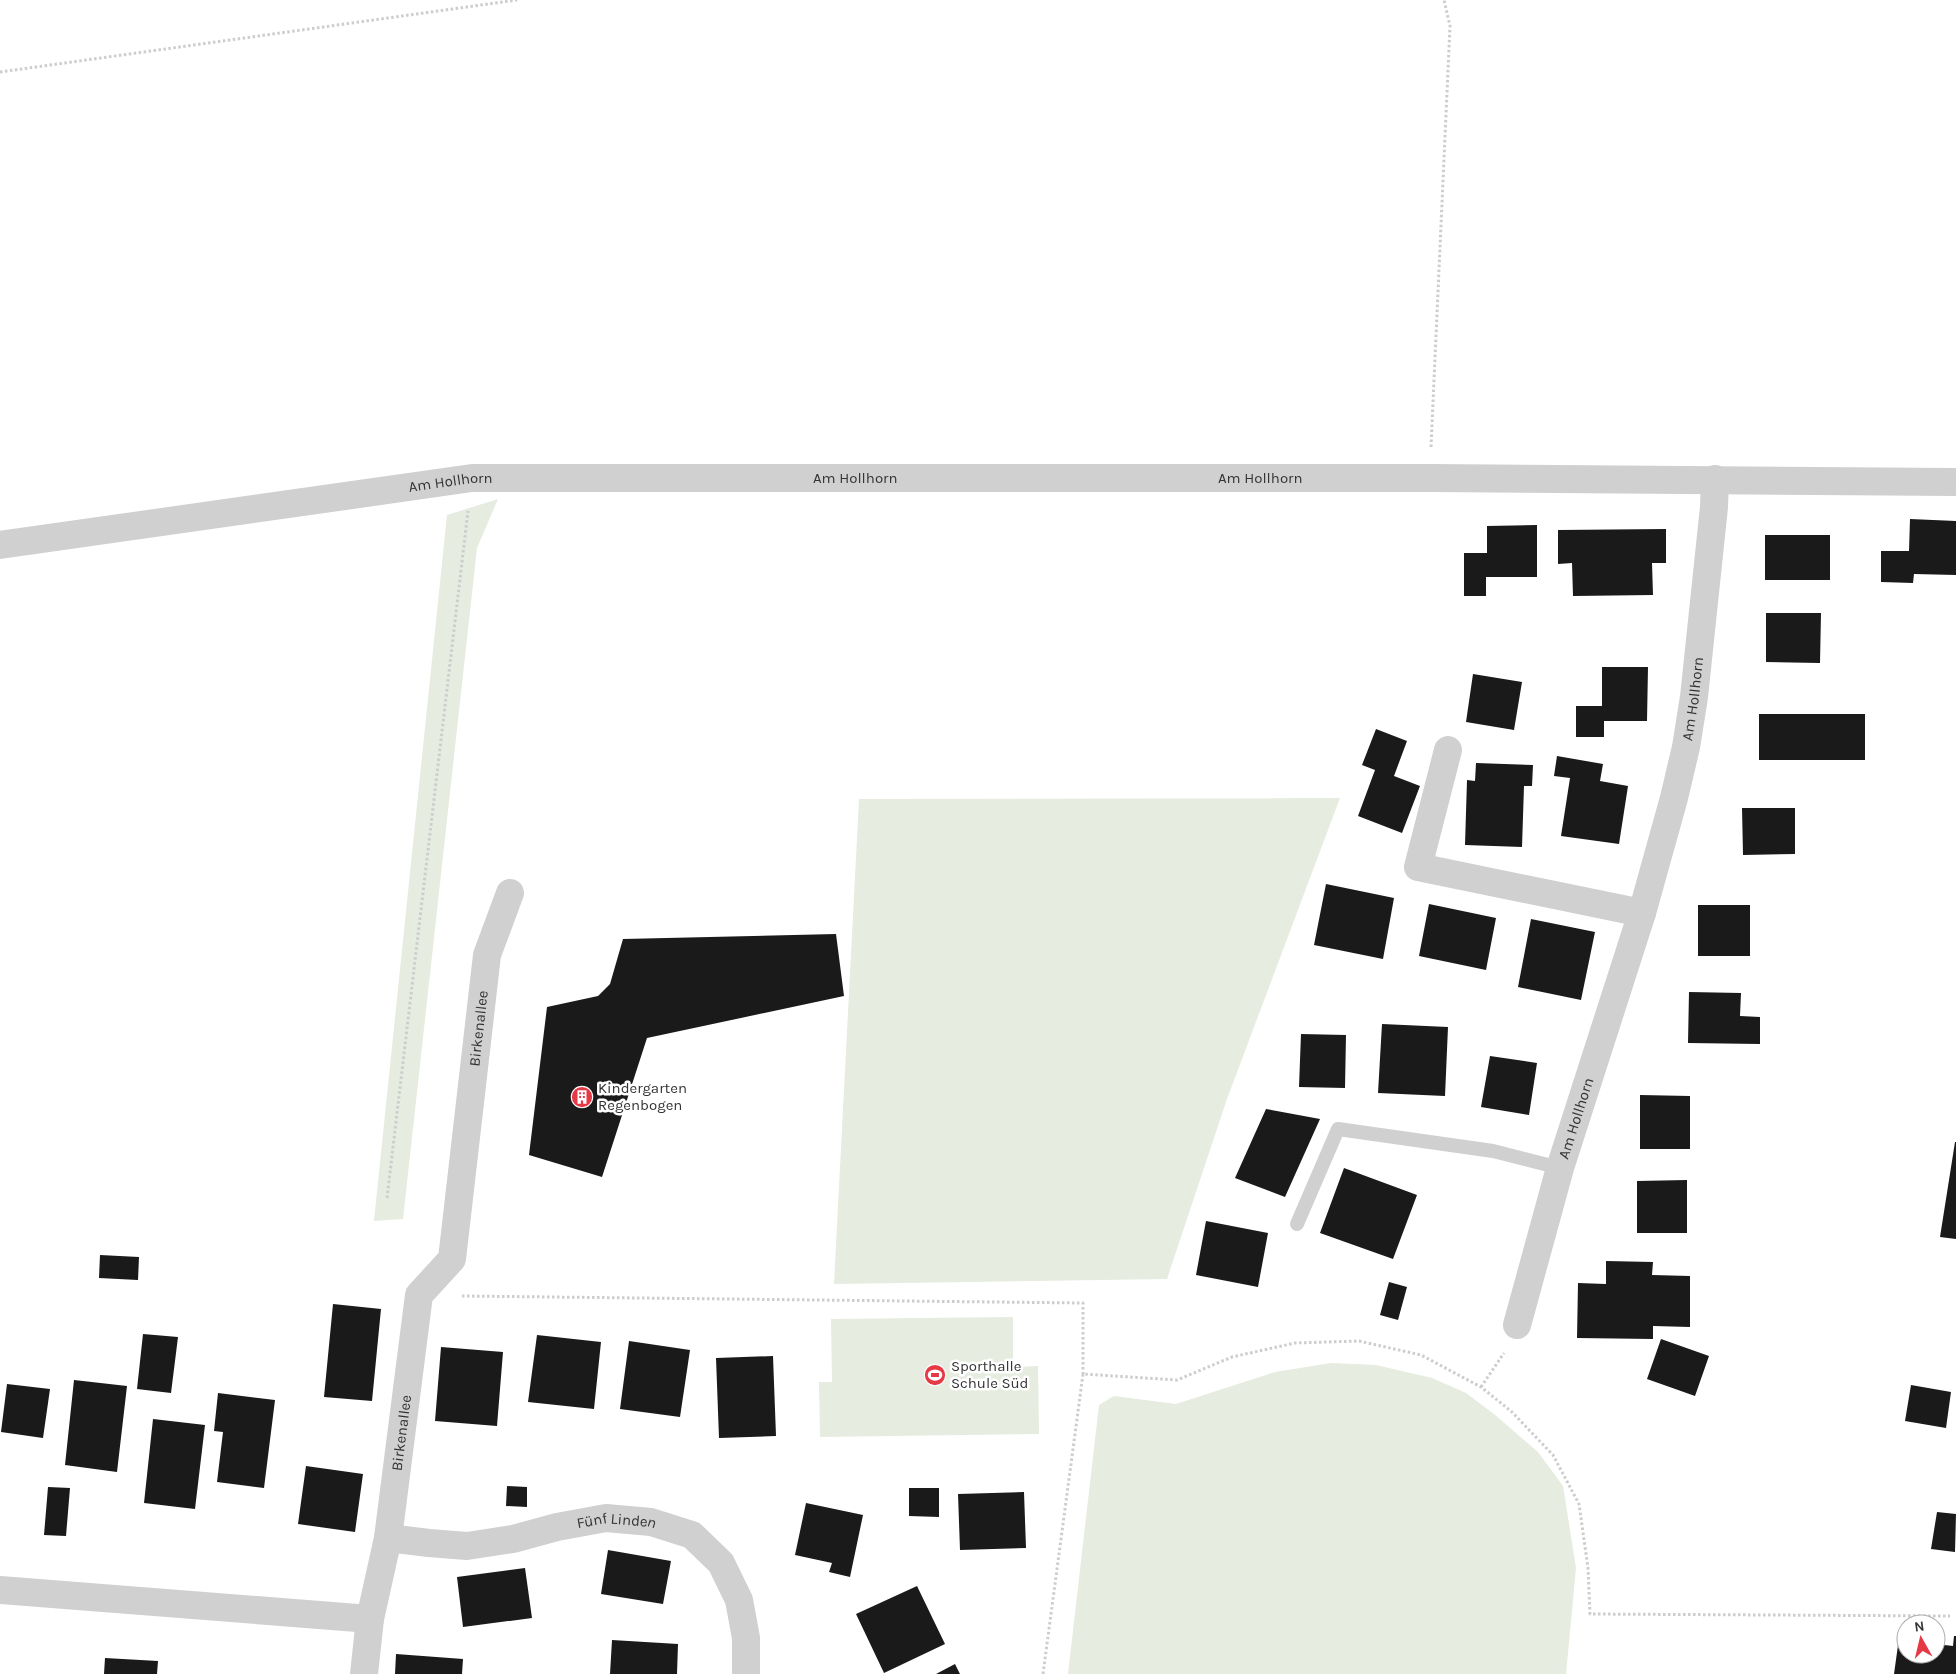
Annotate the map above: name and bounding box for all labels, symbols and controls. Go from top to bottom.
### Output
street label: Am Hollhorn [407,469,493,496]
street label: Am Hollhorn [813,469,898,487]
street label: Am Hollhorn [1218,469,1303,487]
street label: Am Hollhorn [1678,656,1707,742]
street label: Birkenallee [465,989,492,1067]
street label: Am Hollhorn [1554,1075,1598,1161]
place label: Kindergarten Regenbogen [598,1079,687,1114]
building icon: Kindergarten Regenbogen [570,1085,594,1109]
place label: Sporthalle Schule Süd [951,1357,1028,1392]
sports icon: Sporthalle Schule Süd [923,1363,947,1387]
street label: Birkenallee [388,1394,415,1472]
street label: Fünf Linden [575,1509,659,1532]
north arrow [1896,1614,1946,1664]
text: N [1913,1618,1925,1636]

